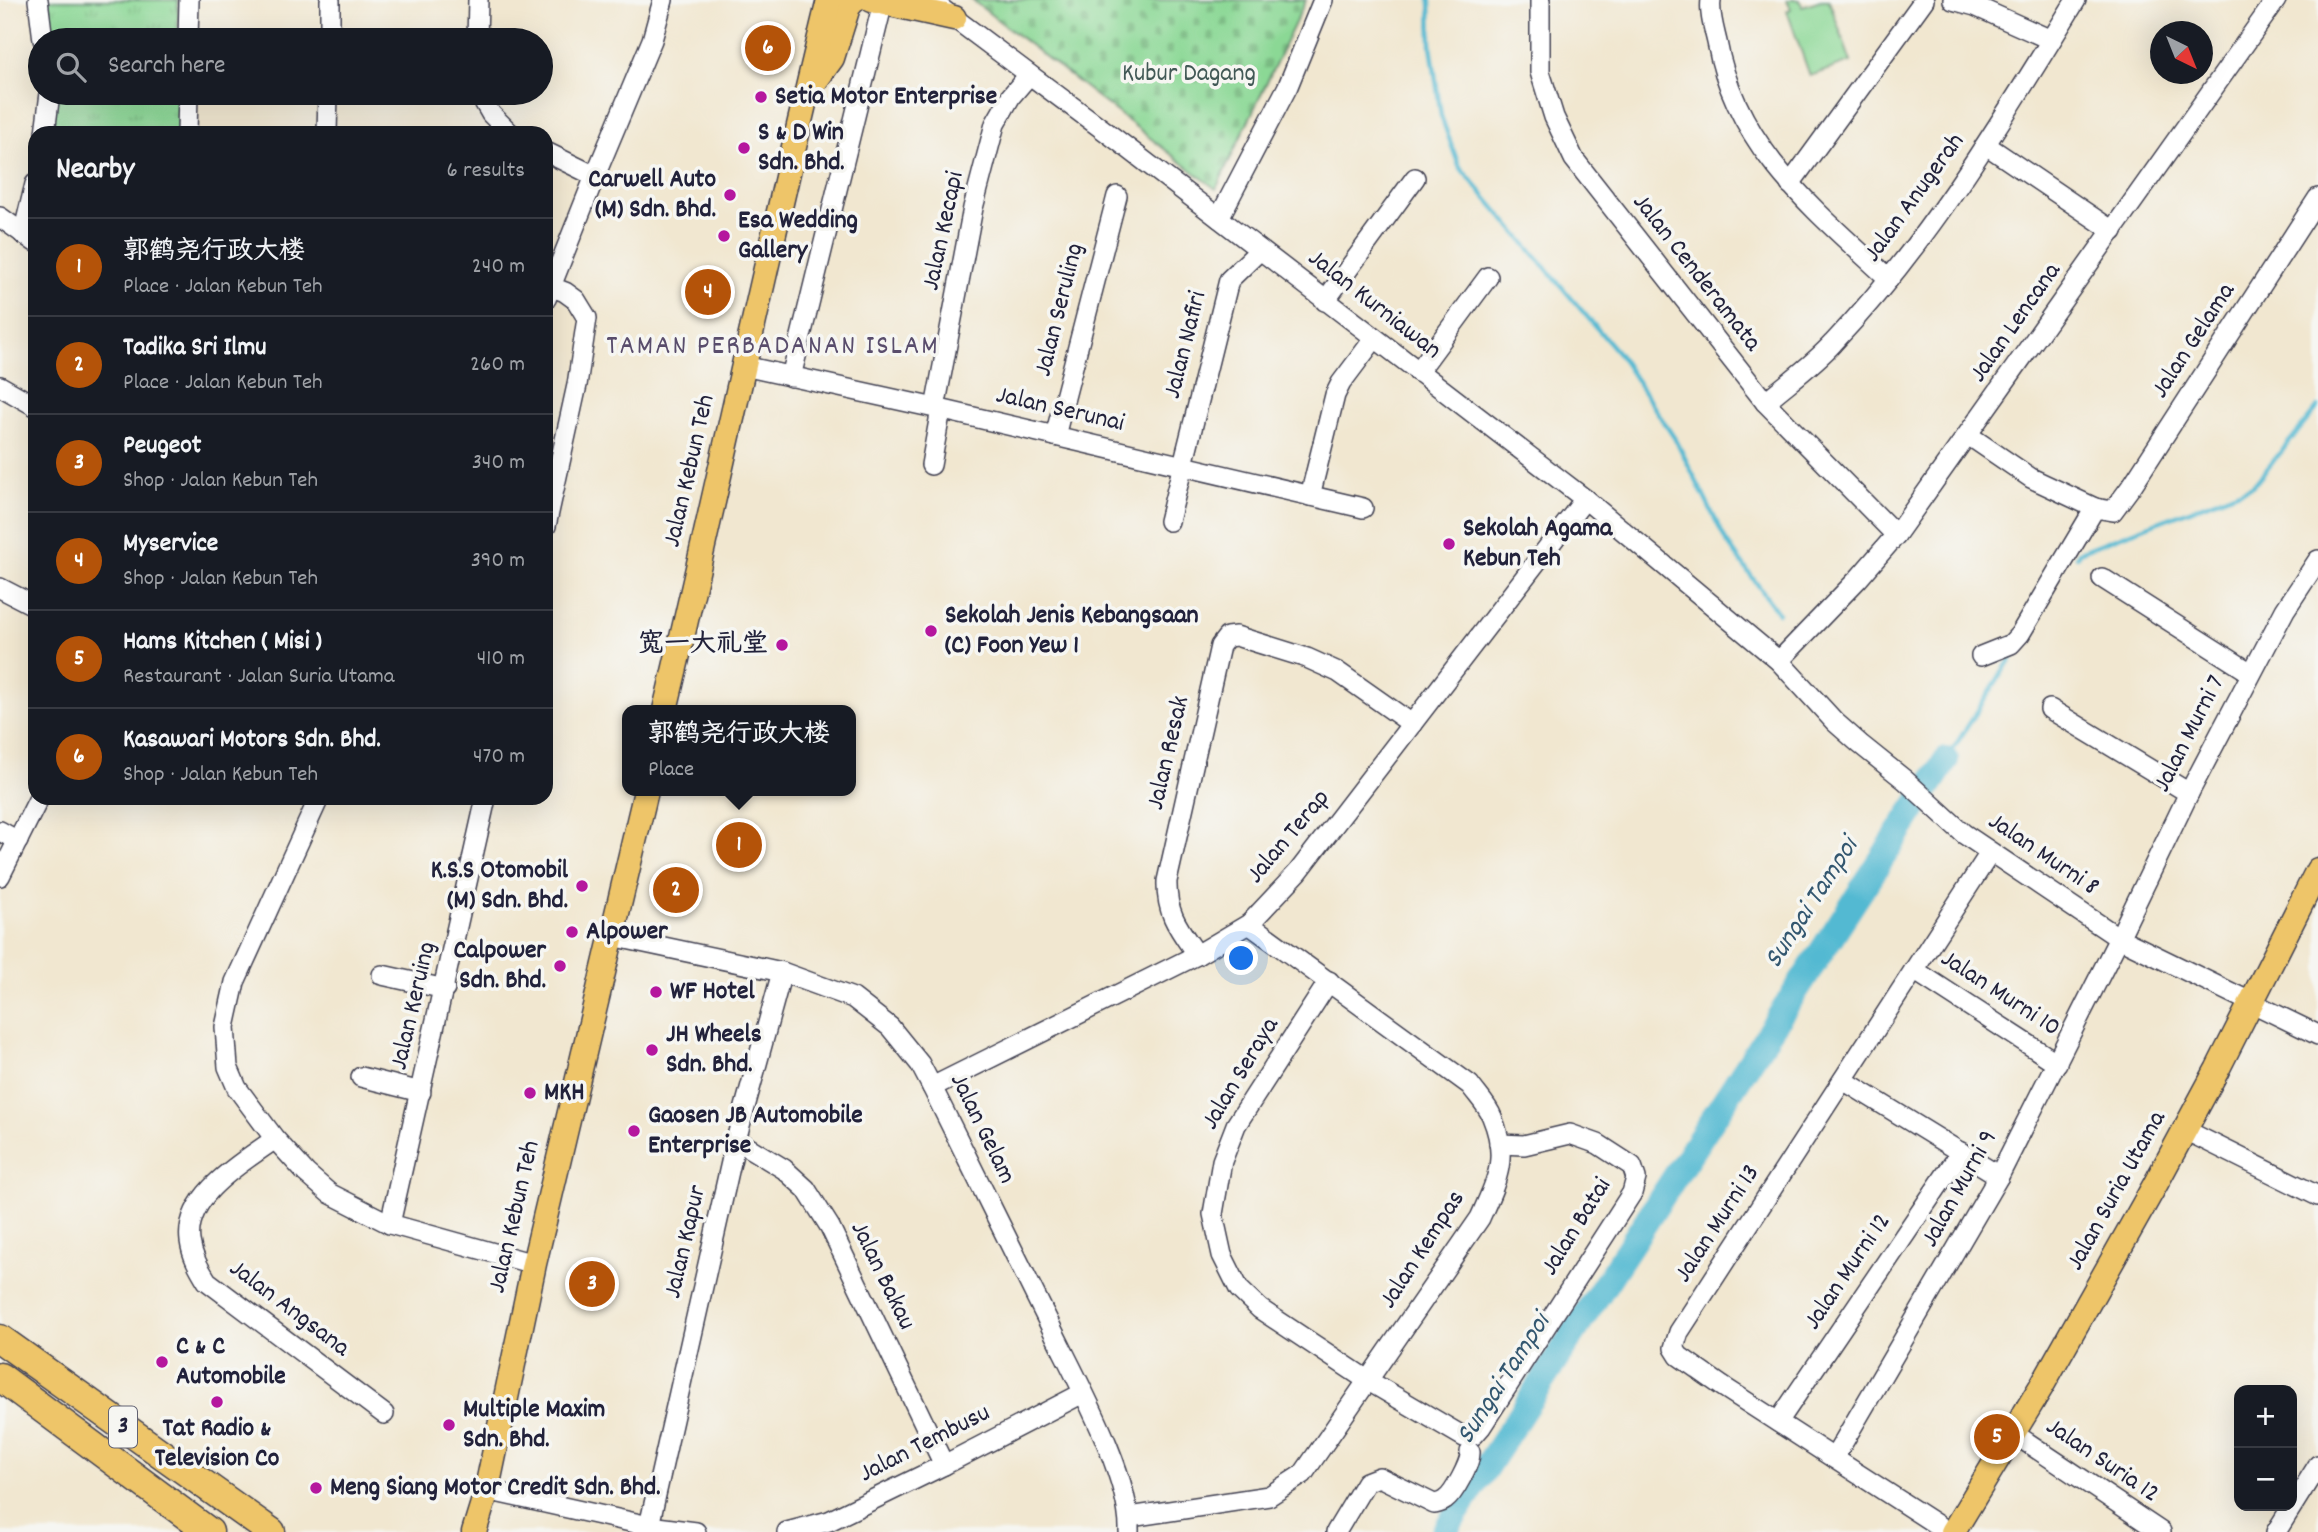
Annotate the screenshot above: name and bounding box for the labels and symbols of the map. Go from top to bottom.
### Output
north arrow [2150,21,2213,84]
pin: 6 [745,22,791,74]
park label: Kubur Dagang [1122,56,1256,93]
place label: Setia Motor Enterprise [775,79,997,116]
marker: Setia Motor Enterprise [753,89,769,105]
place label: S & D Win Sdn. Bhd. [758,115,845,182]
street label: Jalan Anugerah [1855,126,1975,270]
marker: S & D Win Sdn. Bhd. [736,140,752,156]
place label: Carwell Auto (M) Sdn. Bhd. [588,162,716,229]
street label: Jalan Kecapi [913,168,975,294]
street label: Jalan Cenderamata [1622,186,1770,361]
marker: Carwell Auto (M) Sdn. Bhd. [722,187,738,203]
place label: Esa Wedding Gallery [738,203,858,270]
marker: Esa Wedding Gallery [716,228,732,244]
street label: Jalan Seruling [1026,239,1094,381]
street label: Jalan Kurniawan [1299,241,1449,369]
street label: Jalan Lencana [1961,255,2071,391]
pin: 4 [685,266,731,318]
street label: Jalan Gelama [2143,275,2246,406]
street label: Jalan Nafiri [1155,287,1217,403]
district label: TAMAN PERBADANAN ISLAM [606,328,940,368]
street label: Jalan Serunai [992,377,1128,443]
street label: Jalan Kebun Teh [654,391,726,551]
place label: Sekolah Agama Kebun Teh [1463,511,1613,578]
marker: Sekolah Agama Kebun Teh [1441,536,1457,552]
place label: Sekolah Jenis Kebangsaan (C) Foon Yew 1 [945,598,1199,665]
marker: Sekolah Jenis Kebangsaan (C) Foon Yew 1 [923,623,939,639]
place label: 宽一大礼堂 [638,627,768,664]
marker: 宽一大礼堂 [774,637,790,653]
street label: Jalan Murni 7 [2145,669,2235,799]
street label: Jalan Resak [1138,692,1200,814]
street label: Jalan Terap [1238,782,1340,892]
street label: Jalan Murni 8 [1980,804,2106,906]
pin: 1 [716,819,762,871]
water label: Sungai Tampoi [1756,828,1872,977]
place label: K.S.S Otomobil (M) Sdn. Bhd. [431,853,569,920]
pin: 2 [653,864,699,916]
marker: K.S.S Otomobil (M) Sdn. Bhd. [574,878,590,894]
place label: Alpower [586,914,668,951]
marker: Alpower [564,924,580,940]
place label: Calpower Sdn. Bhd. [453,933,546,1000]
street label: Jalan Keruing [381,938,447,1074]
your location [1224,941,1258,975]
street label: Jalan Murni 10 [1933,941,2067,1047]
marker: Calpower Sdn. Bhd. [552,958,568,974]
place label: WF Hotel [670,974,755,1011]
marker: WF Hotel [648,984,664,1000]
street label: Jalan Seraya [1193,1010,1290,1137]
place label: JH Wheels Sdn. Bhd. [666,1017,762,1084]
marker: JH Wheels Sdn. Bhd. [644,1042,660,1058]
street label: Jalan Gelam [939,1067,1025,1191]
place label: MKH [544,1075,585,1112]
marker: MKH [522,1085,538,1101]
place label: Gaosen JB Automobile Enterprise [648,1098,863,1165]
street label: Jalan Suria Utama [2058,1104,2177,1278]
marker: Gaosen JB Automobile Enterprise [626,1123,642,1139]
street label: Jalan Murni 9 [1913,1124,2007,1254]
street label: Jalan Kebun Teh [479,1137,551,1297]
street label: Jalan Murni 13 [1666,1158,1770,1290]
street label: Jalan Batai [1532,1171,1622,1283]
street label: Jalan Kapur [655,1181,717,1302]
street label: Jalan Kempas [1371,1184,1475,1316]
street label: Jalan Murni 12 [1795,1206,1901,1338]
street label: Jalan Bakau [840,1215,924,1337]
street label: Jalan Angsana [221,1251,358,1367]
pin: 3 [569,1258,615,1310]
water label: Sungai Tampoi [1448,1304,1564,1453]
place label: C & C Automobile [176,1329,286,1396]
marker: C & C Automobile [154,1354,170,1370]
place label: Multiple Maxim Sdn. Bhd. [463,1392,605,1459]
marker: Tat Radio & Television Co [209,1394,225,1410]
street label: Jalan Tembusu [853,1395,997,1493]
road number: 3 [109,1406,137,1448]
street label: Jalan Suria 12 [2038,1409,2166,1513]
place label: Tat Radio & Television Co [155,1411,280,1478]
pin: 5 [1974,1411,2020,1463]
marker: Multiple Maxim Sdn. Bhd. [441,1417,457,1433]
place label: Meng Siang Motor Credit Sdn. Bhd. [330,1470,661,1507]
marker: Meng Siang Motor Credit Sdn. Bhd. [308,1480,324,1496]

